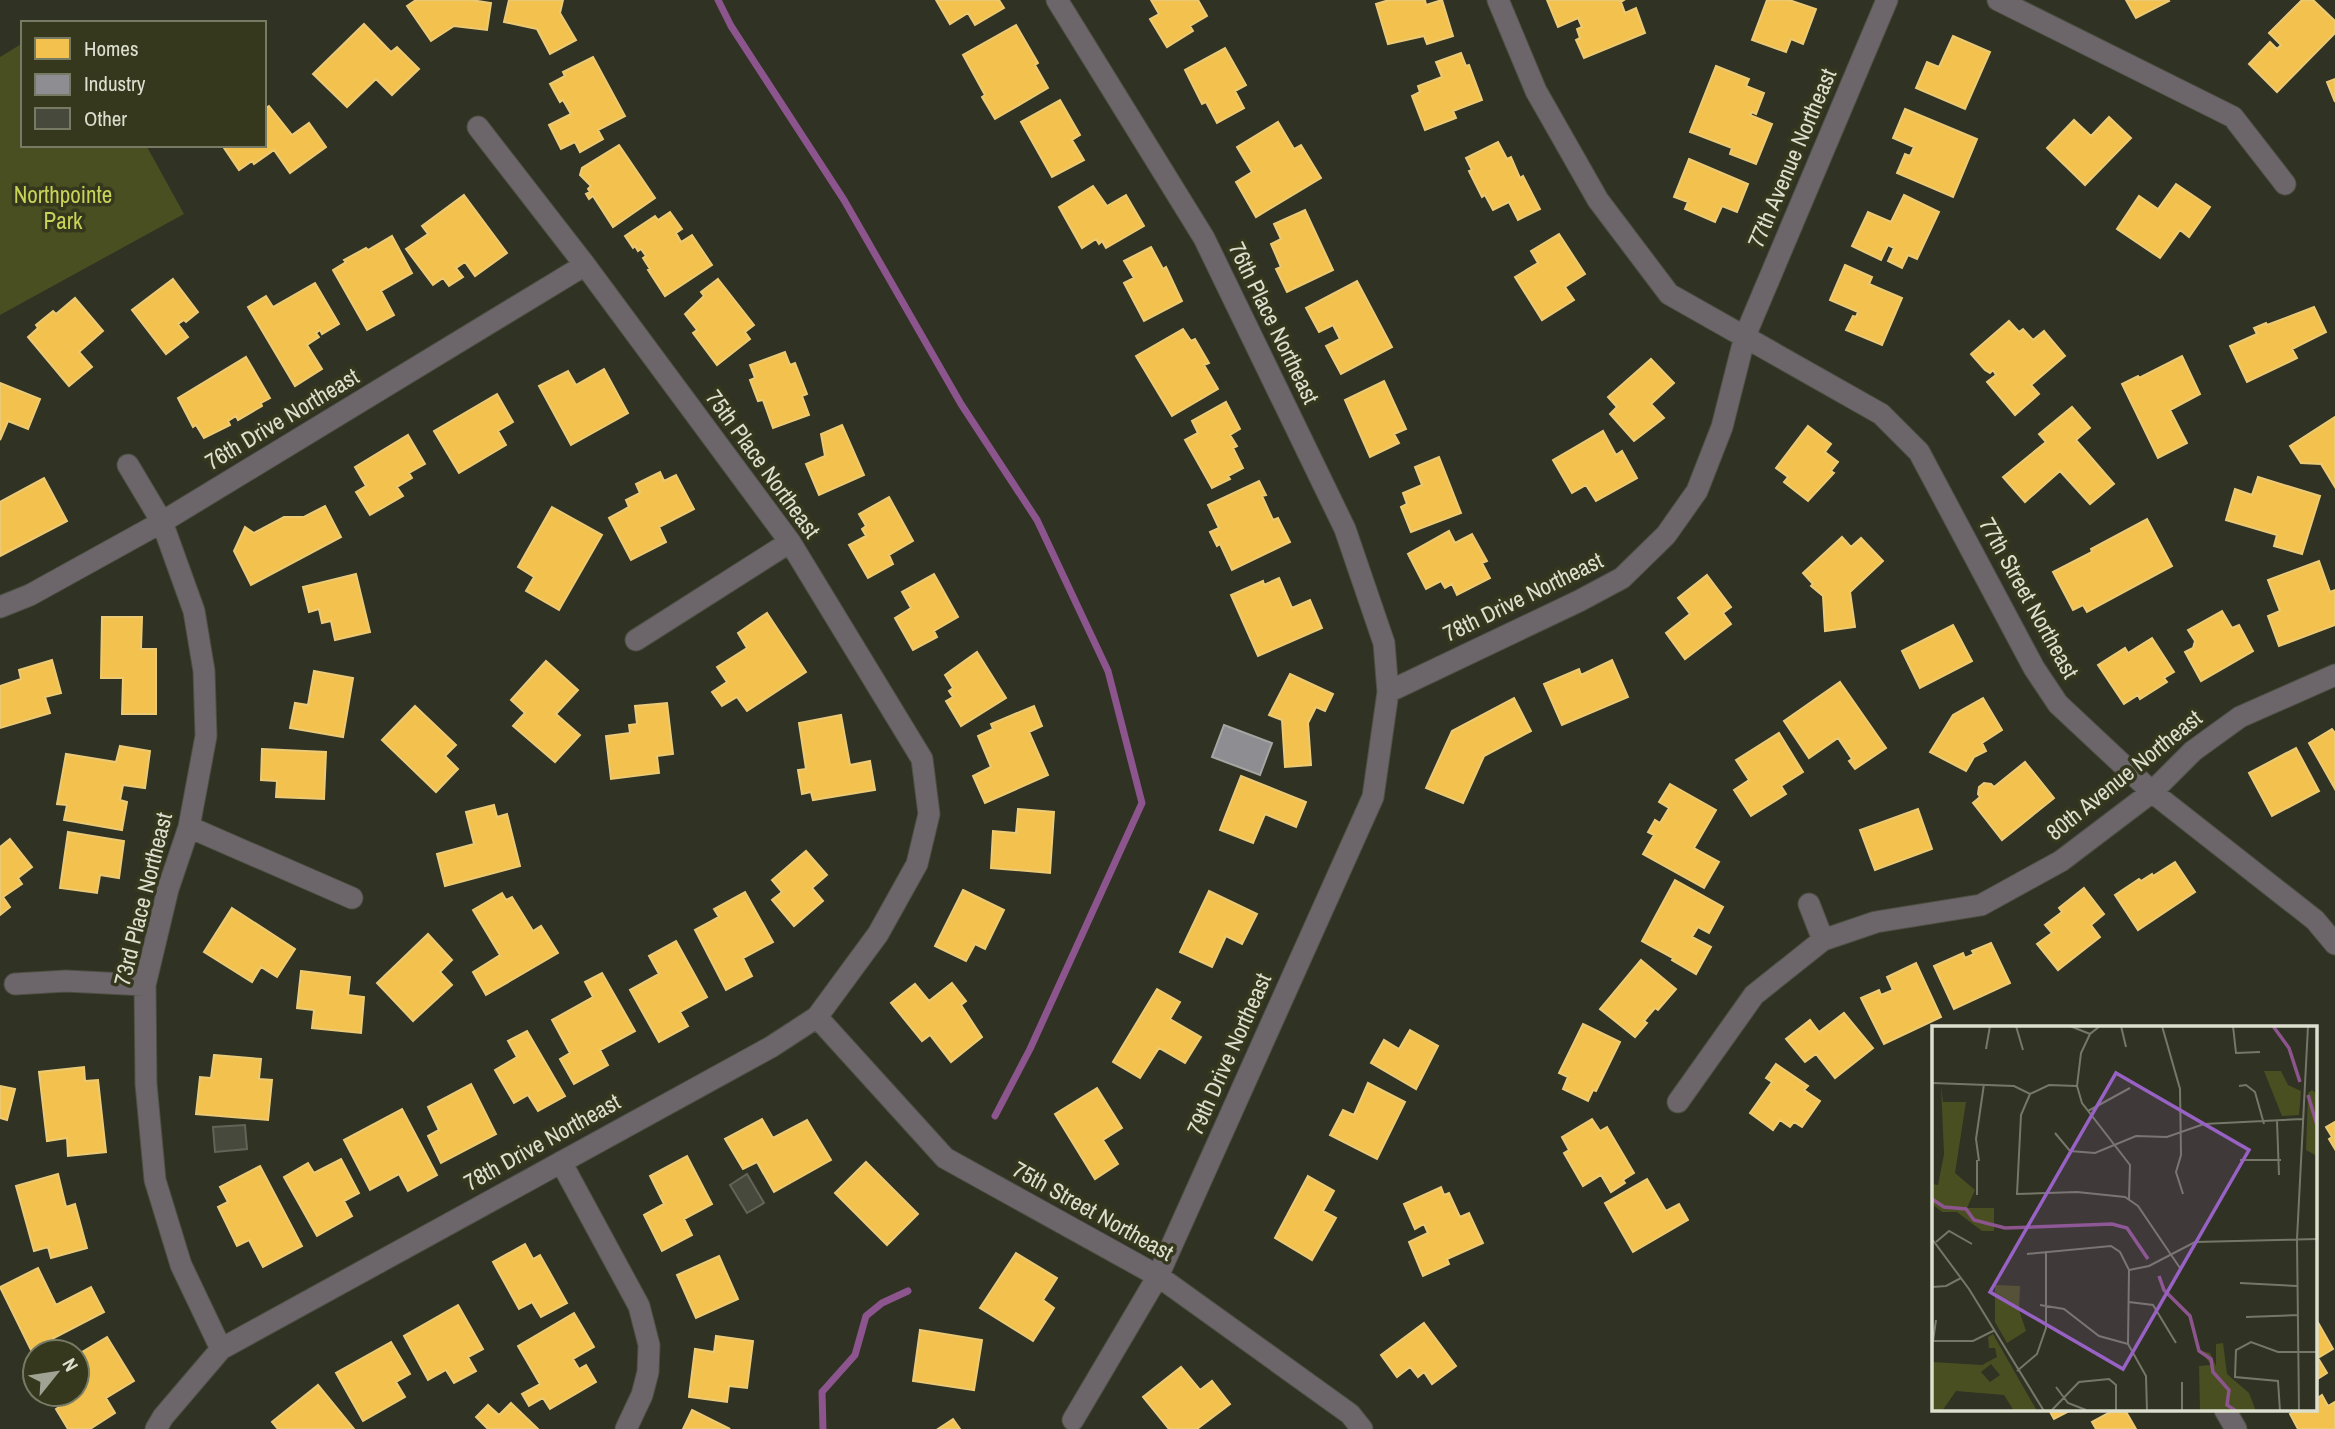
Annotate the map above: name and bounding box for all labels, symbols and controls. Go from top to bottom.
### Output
legend [21,21,266,147]
text: Homes [84,34,139,63]
street label: 77th Avenue Northeast [1740,64,1843,252]
text: Industry [84,69,146,98]
text: Other [84,104,127,133]
park label: Northpointe Park [14,179,112,236]
street label: 76th Place Northeast [1222,237,1327,409]
street label: 76th Drive Northeast [199,360,364,477]
street label: 75th Place Northeast [699,383,828,544]
street label: 77th Street Northeast [1972,512,2086,684]
street label: 78th Drive Northeast [1438,544,1608,649]
street label: 80th Avenue Northeast [2039,702,2208,847]
street label: 73rd Place Northeast [106,809,179,989]
street label: 79th Drive Northeast [1179,968,1278,1140]
inset map [1932,1026,2318,1412]
street label: 78th Drive Northeast [458,1086,625,1197]
street label: 75th Street Northeast [1007,1154,1179,1268]
north arrow [21,1338,91,1408]
text: N [57,1353,85,1376]

